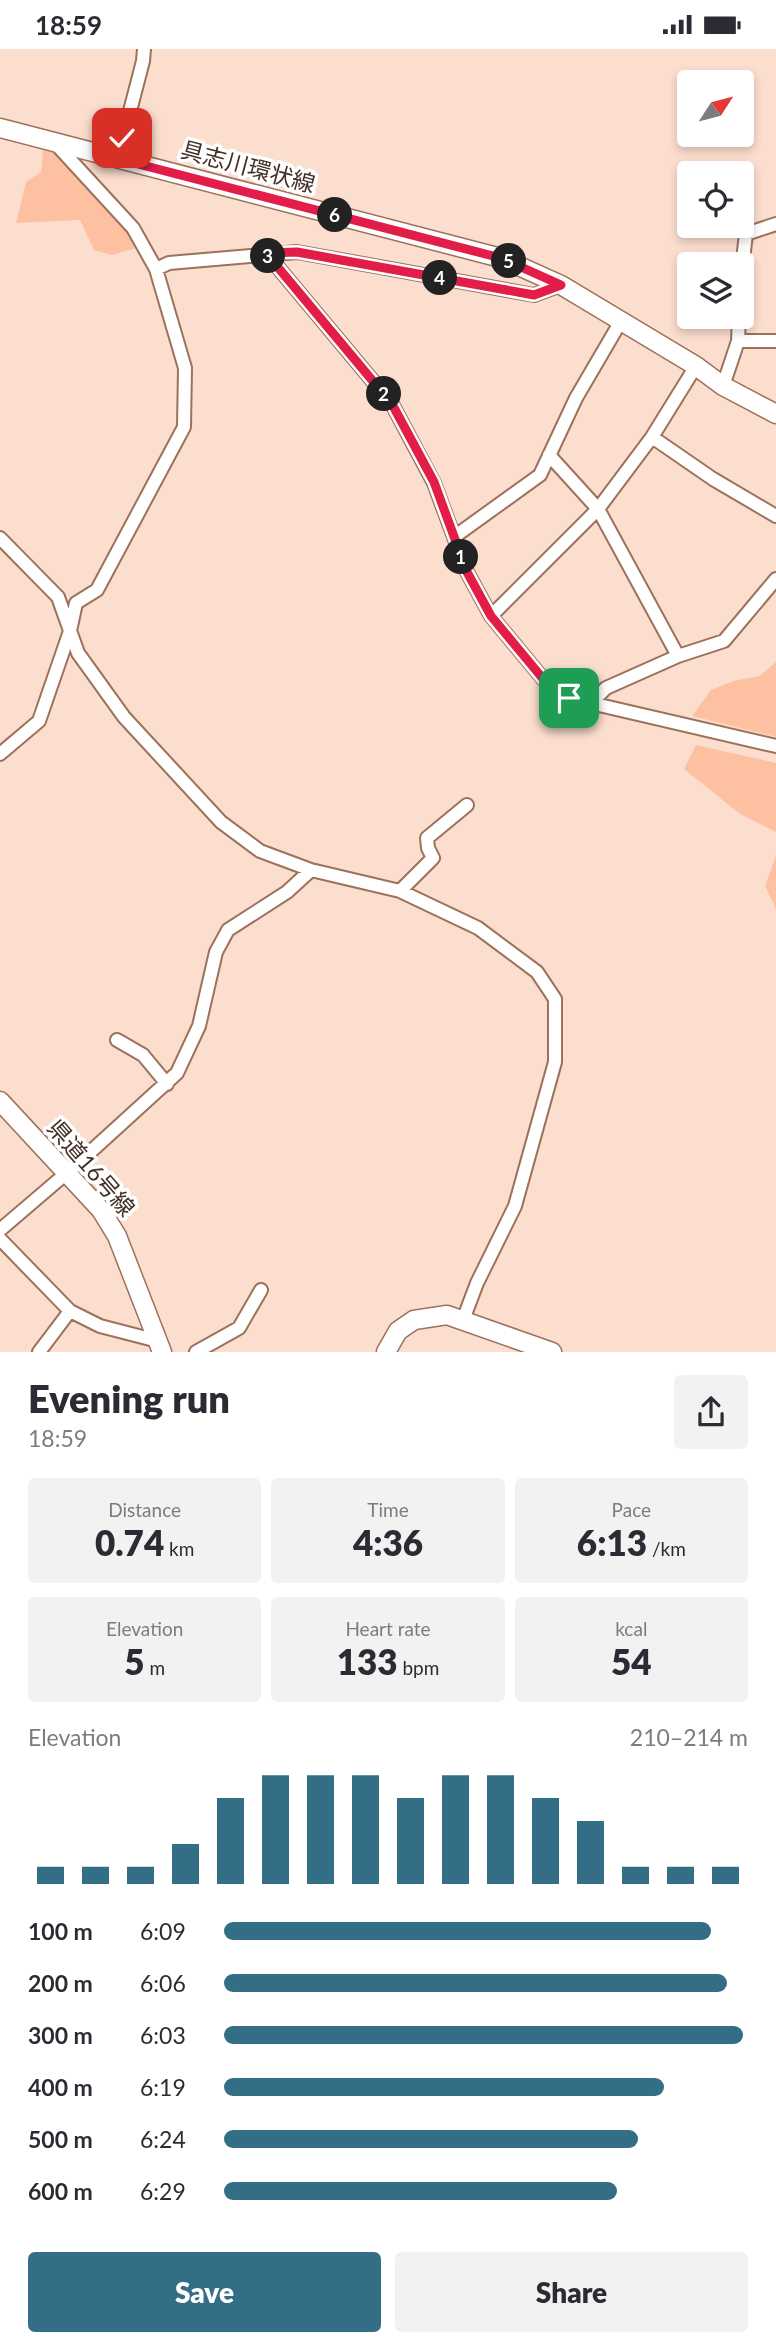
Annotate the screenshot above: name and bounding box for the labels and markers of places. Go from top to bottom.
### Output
pin [92,108,152,168]
pin: 6 [318,197,352,233]
pin: 3 [250,239,286,273]
pin: 5 [491,243,526,279]
pin: 4 [422,261,458,295]
pin: 2 [366,377,402,411]
pin: 1 [444,539,478,575]
pin [539,668,599,728]

